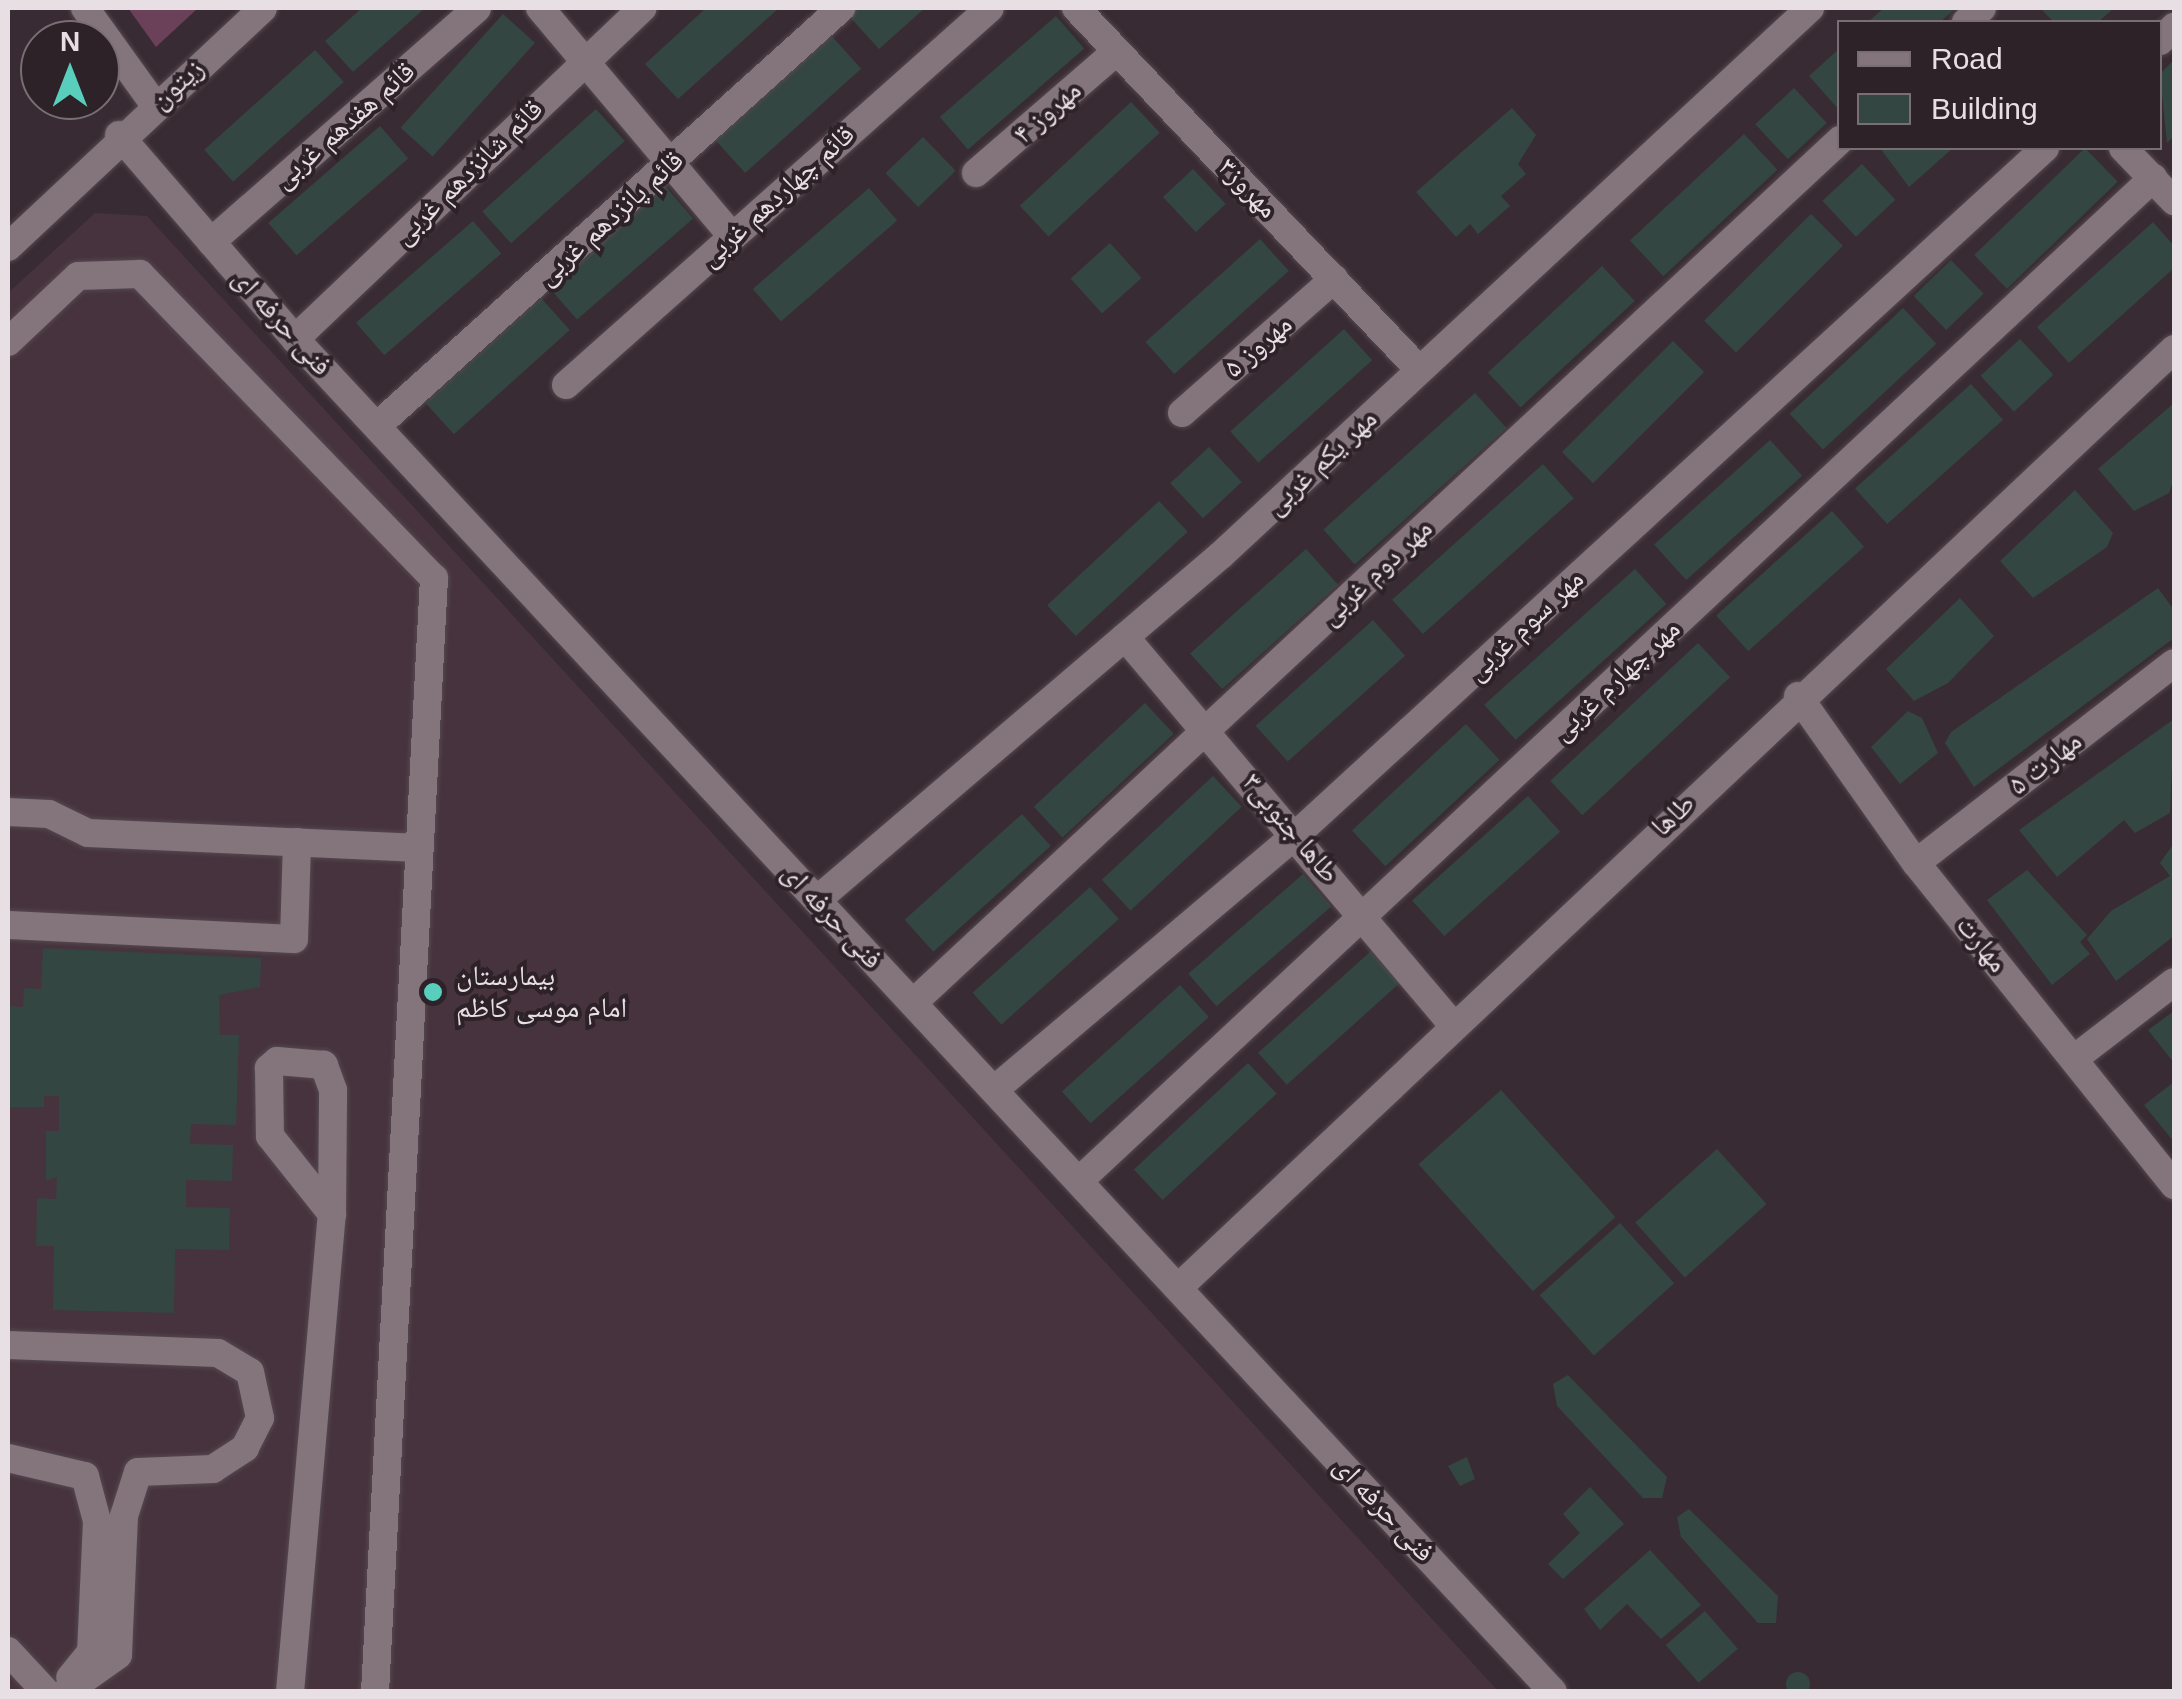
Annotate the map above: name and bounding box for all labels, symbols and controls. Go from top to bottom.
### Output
north arrow [20,20,120,120]
legend [1837,20,2162,150]
text: N [60,26,80,57]
text: Road [1931,42,2003,75]
street label: زیتون [143,51,211,117]
street label: قائم هفدهم غربی [266,54,422,196]
street label: مهروز ۴ [1006,73,1088,151]
street label: قائم شانزدهم غربی [386,92,550,252]
text: Building [1931,92,2038,125]
street label: قائم چهاردهم غربی [693,118,861,274]
street label: قائم پانزدهم غربی [530,143,690,293]
street label: مهروز۳ [1211,151,1285,225]
street label: فنی حرفه ای [225,262,339,382]
street label: مهروز ۵ [1217,307,1299,385]
street label: مهر یکم غربی [1258,402,1384,522]
street label: مهر دوم غربی [1313,512,1439,632]
street label: مهر سوم غربی [1459,562,1591,688]
street label: مهر چهارم غربی [1545,612,1687,748]
street label: مهارت ۵ [2002,724,2088,802]
street label: طاها جنوبی۳ [1235,766,1347,890]
street label: طاها [1644,787,1702,843]
street label: فنی حرفه ای [775,856,889,976]
street label: مهارت [1949,909,2015,979]
place label: بیمارستان امام موسی کاظم [456,959,627,1025]
marker: بیمارستان امام موسی کاظم [420,979,446,1005]
street label: فنی حرفه ای [1327,1449,1441,1569]

